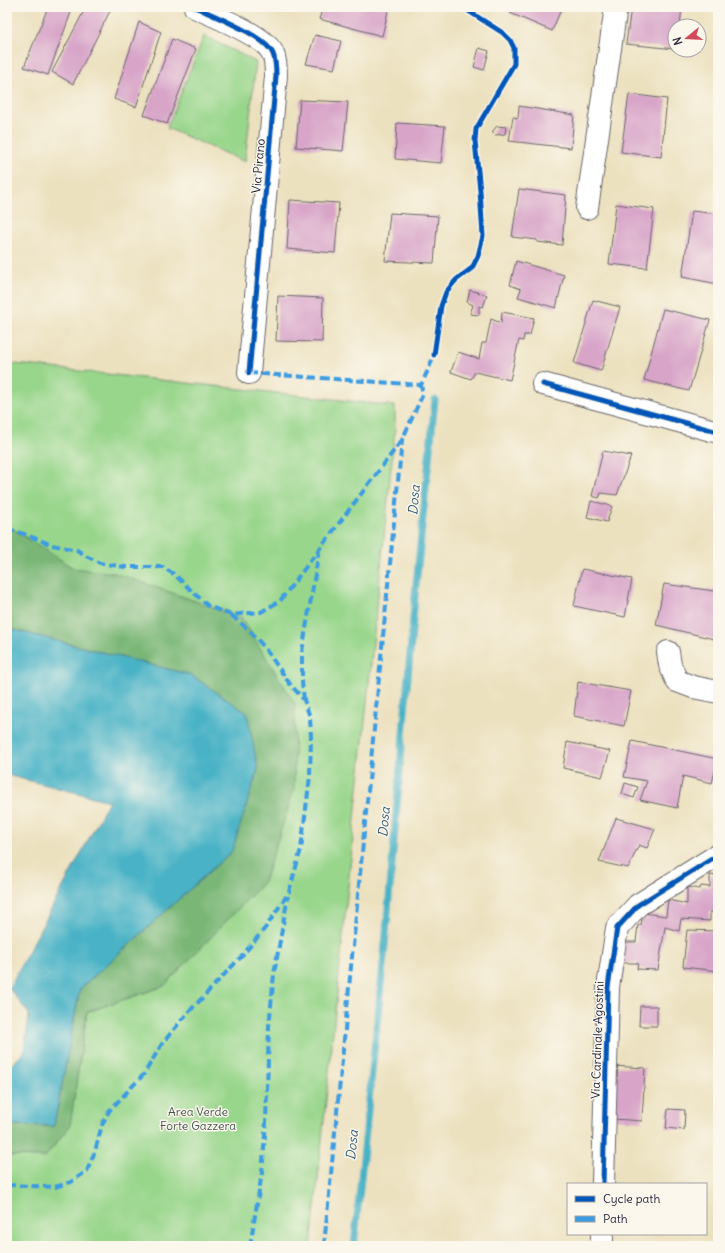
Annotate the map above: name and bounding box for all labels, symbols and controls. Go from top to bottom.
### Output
north arrow [667,18,707,58]
text: N [670,35,685,47]
street label: Via Pirano [248,138,268,194]
water label: Dosa [404,484,424,516]
water label: Dosa [374,806,394,838]
street label: Via Cardinale Agostini [587,981,607,1099]
park label: Area Verde Forte Gazzera [160,1104,236,1133]
water label: Dosa [342,1129,362,1161]
legend [567,1183,707,1235]
text: Cycle path [603,1191,660,1206]
text: Path [603,1211,628,1226]

